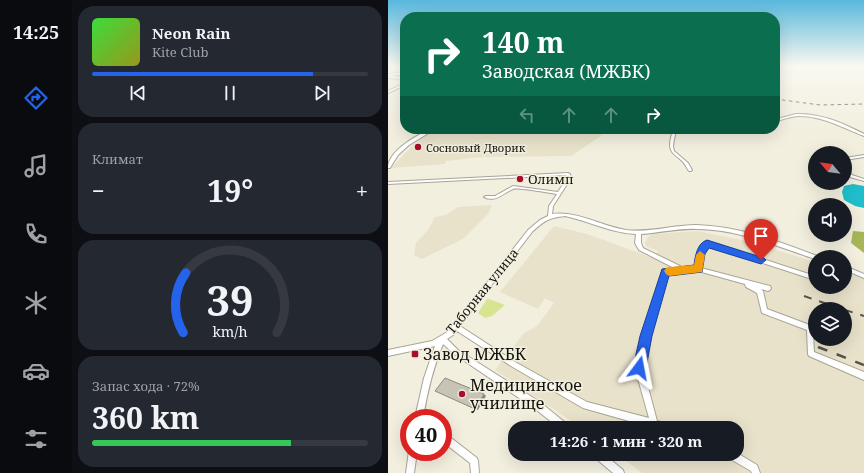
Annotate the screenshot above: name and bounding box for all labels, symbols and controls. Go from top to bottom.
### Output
text: 14:25 [13,20,59,44]
text: Neon Rain [152,23,230,43]
text: 140 m [482,23,564,61]
icon: right [416,28,468,80]
text: Kite Club [152,43,208,61]
text: Заводская (МЖБК) [482,59,650,83]
icon: previous [127,82,149,104]
icon: pause [219,82,241,104]
icon: next [311,82,333,104]
icon: directions [22,84,50,112]
icon: left [516,104,538,126]
icon: ahead [558,104,580,126]
icon: ahead [600,104,622,126]
icon: right [642,104,664,126]
place label: Сосновый Дворик [426,140,526,155]
marker: Сосновый Дворик [413,142,423,152]
north arrow [808,146,852,190]
map controls [808,146,852,346]
text: Климат [92,150,143,168]
icon: music [22,152,50,180]
text: 19° [207,170,253,211]
place label: Олимп [528,170,574,188]
marker: Олимп [515,174,525,184]
text: − [92,175,105,205]
text: + [356,175,368,205]
button: sound [808,198,852,242]
pin [744,219,778,260]
icon: phone [22,220,50,248]
icon: arrive [750,225,772,247]
street label: Таборная улица [442,244,522,338]
button: search [808,250,852,294]
text: 39 [206,272,254,328]
icon: climate [22,289,50,317]
button: layers [808,302,852,346]
text: km/h [212,321,248,340]
place label: Завод МЖБК [423,343,527,365]
position arrow [618,347,660,389]
marker: Завод МЖБК [410,349,420,359]
icon: car [22,357,50,385]
place label: Медицинское училище [470,374,582,414]
text: Запас хода · 72% [92,377,200,395]
marker: Медицинское училище [457,389,467,399]
text: 360 km [92,397,199,438]
speed limit sign: 40 [400,409,452,461]
icon: filters [22,425,50,453]
text: 14:26 · 1 мин · 320 m [550,431,702,451]

